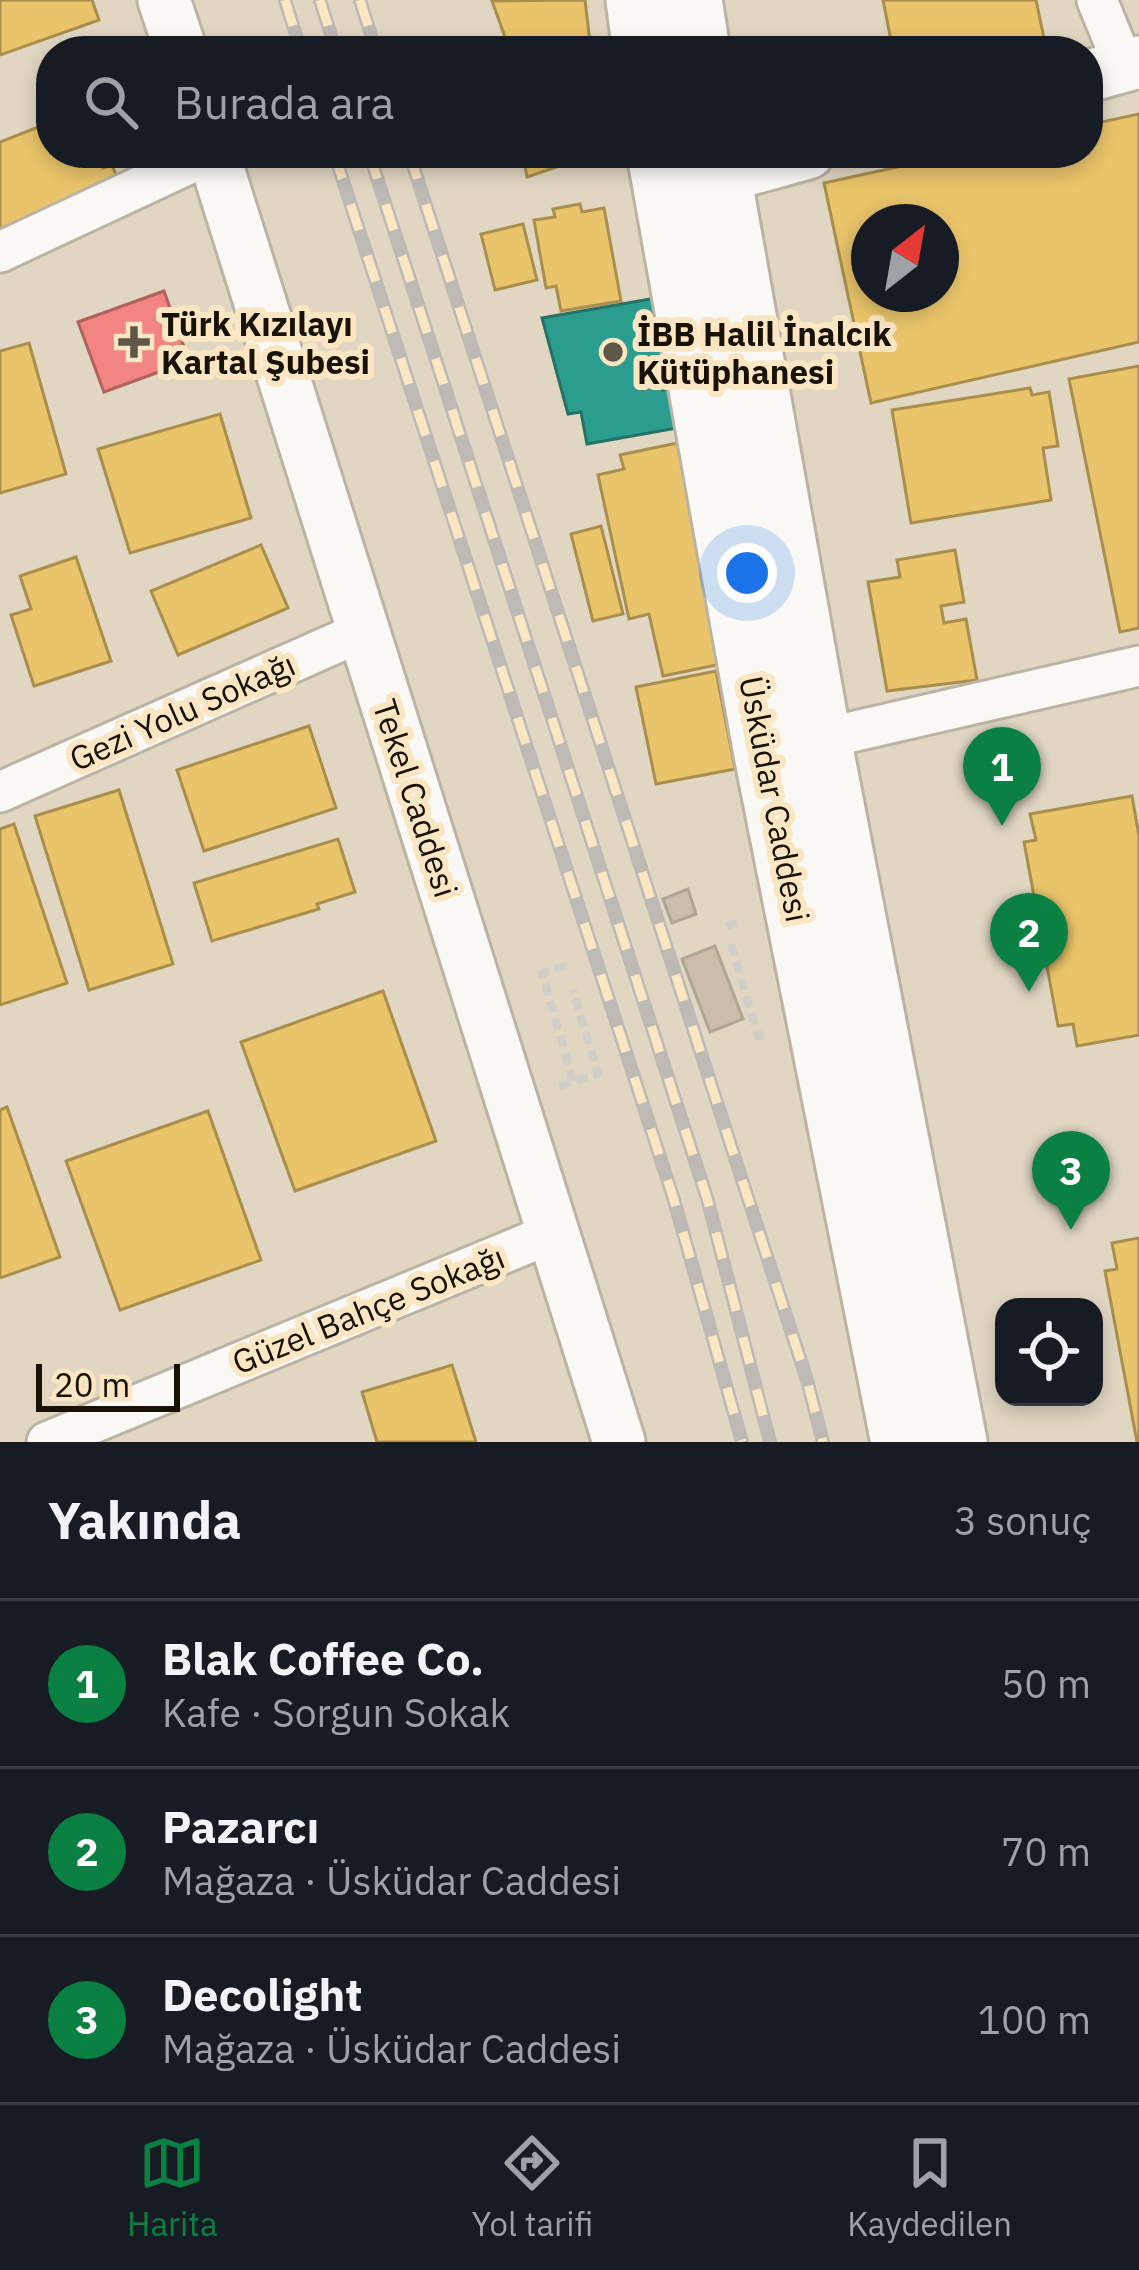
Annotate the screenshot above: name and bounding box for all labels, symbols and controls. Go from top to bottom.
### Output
search box [36,36,1103,168]
icon: search [78,69,144,135]
text: Burada ara [174,73,394,131]
north arrow [851,204,959,312]
place label: Türk Kızılayı Kartal Şubesi [161,302,370,383]
place label: İBB Halil İnalcık Kütüphanesi [637,312,892,393]
marker: Türk Kızılayı Kartal Şubesi [118,326,150,358]
marker: İBB Halil İnalcık Kütüphanesi [600,339,626,365]
your location [717,543,777,603]
street label: Gezi Yolu Sokağı [63,642,301,780]
street label: Üsküdar Caddesi [730,672,820,926]
street label: Tekel Caddesi [364,694,468,902]
pin: 1 [963,727,1041,826]
pin: 2 [990,893,1068,992]
pin: 3 [1032,1131,1110,1230]
street label: Güzel Bahçe Sokağı [225,1235,511,1383]
map controls [995,1298,1103,1406]
button: locate [995,1298,1103,1406]
scale bar [36,1358,180,1411]
text: 20 m [54,1363,130,1406]
text: Yakında [48,1487,241,1553]
text: 3 sonuç [954,1495,1091,1546]
text: Blak Coffee Co. [162,1629,484,1687]
text: 1 [75,1658,99,1709]
text: 50 m [1001,1658,1091,1709]
text: Kafe · Sorgun Sokak [162,1687,510,1738]
text: Pazarcı [162,1797,319,1855]
text: 2 [75,1826,99,1877]
text: 70 m [1001,1826,1091,1877]
text: Mağaza · Üsküdar Caddesi [162,1855,621,1906]
text: Decolight [162,1965,362,2023]
text: 3 [75,1994,99,2045]
text: 100 m [978,1994,1091,2045]
text: Mağaza · Üsküdar Caddesi [162,2023,621,2074]
tab: Harita [127,2130,218,2245]
tab: Yol tarifi [472,2130,593,2245]
tab: Kaydedilen [847,2130,1012,2245]

